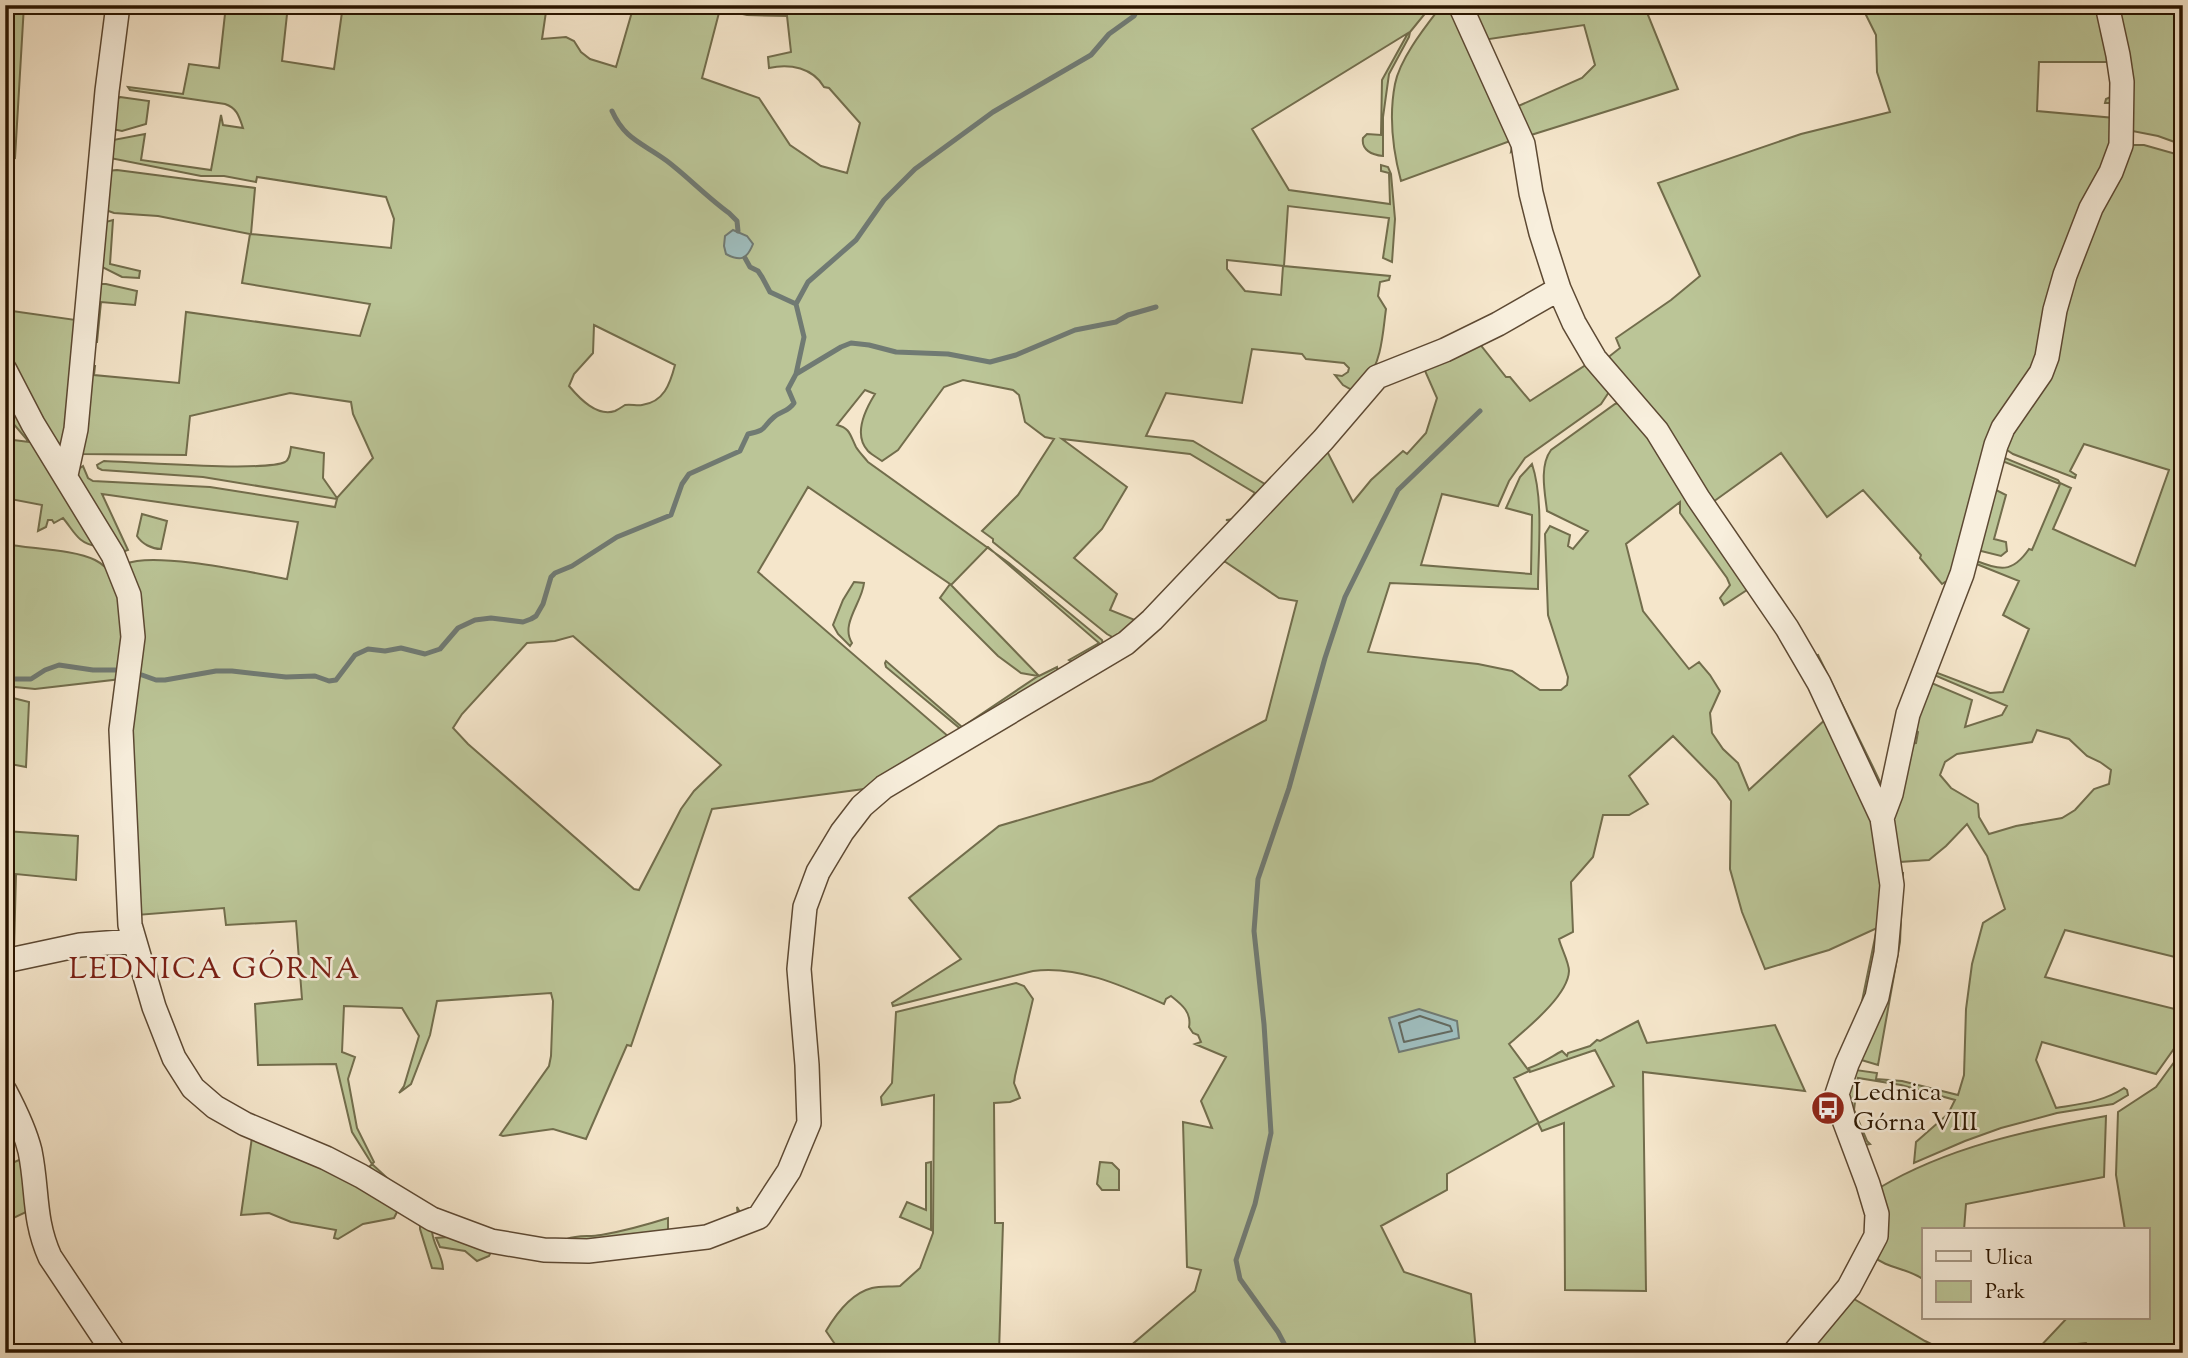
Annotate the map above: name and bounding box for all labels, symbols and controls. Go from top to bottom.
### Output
district label: LEDNICA GÓRNA [69,949,361,992]
place label: Lednica Górna VIII [1853,1075,1978,1142]
bus stop icon: Lednica Górna VIII [1809,1089,1847,1127]
legend [1922,1228,2150,1320]
text: Ulica [1985,1244,2033,1274]
text: Park [1985,1278,2026,1308]

